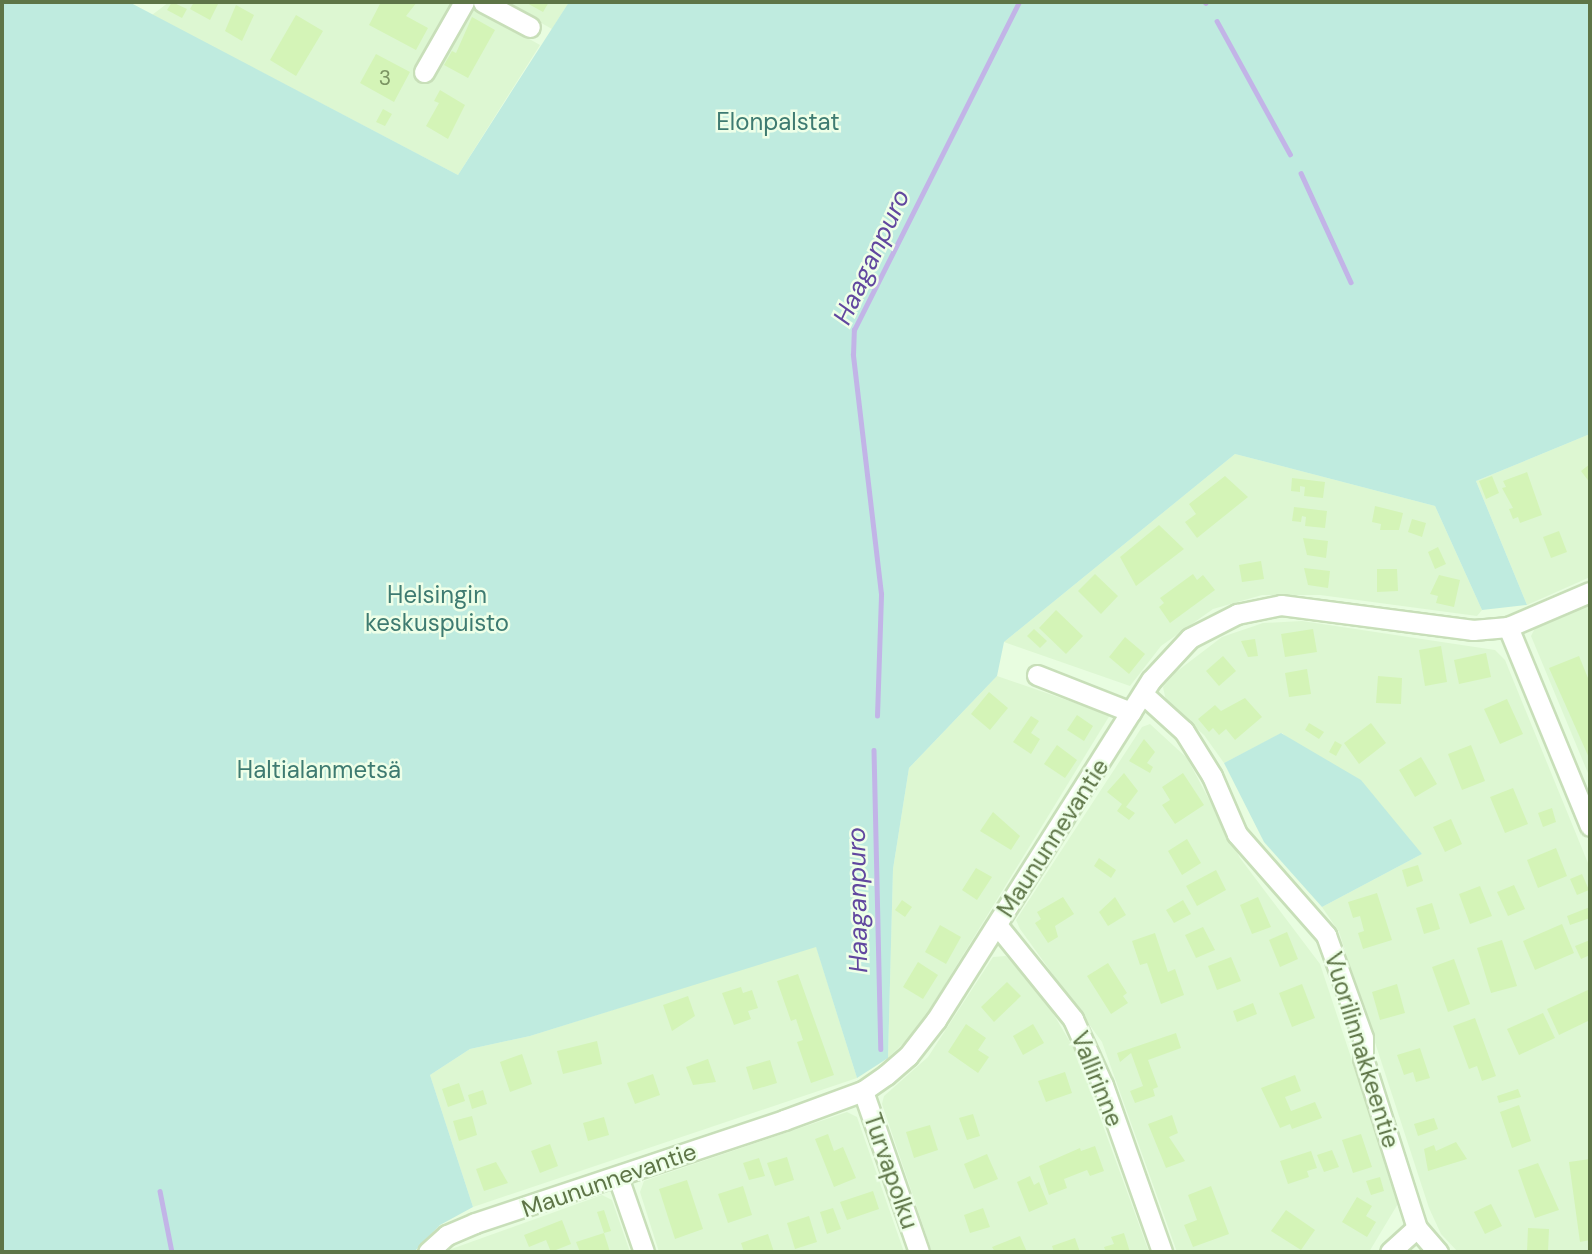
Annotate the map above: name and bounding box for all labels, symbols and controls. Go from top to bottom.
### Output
house number: 3 [379,65,391,91]
park label: Elonpalstat [716,108,840,136]
water label: Haaganpuro [827,184,917,330]
park label: Helsingin keskuspuisto [365,581,509,637]
street label: Maununnevantie [991,753,1115,923]
park label: Haltialanmetsä [237,756,401,784]
water label: Haaganpuro [841,827,875,973]
street label: Vuorilinnakkeentie [1319,949,1405,1151]
street label: Vallirinne [1065,1027,1129,1131]
street label: Turvapolku [858,1109,924,1233]
street label: Maununnevantie [518,1137,700,1223]

